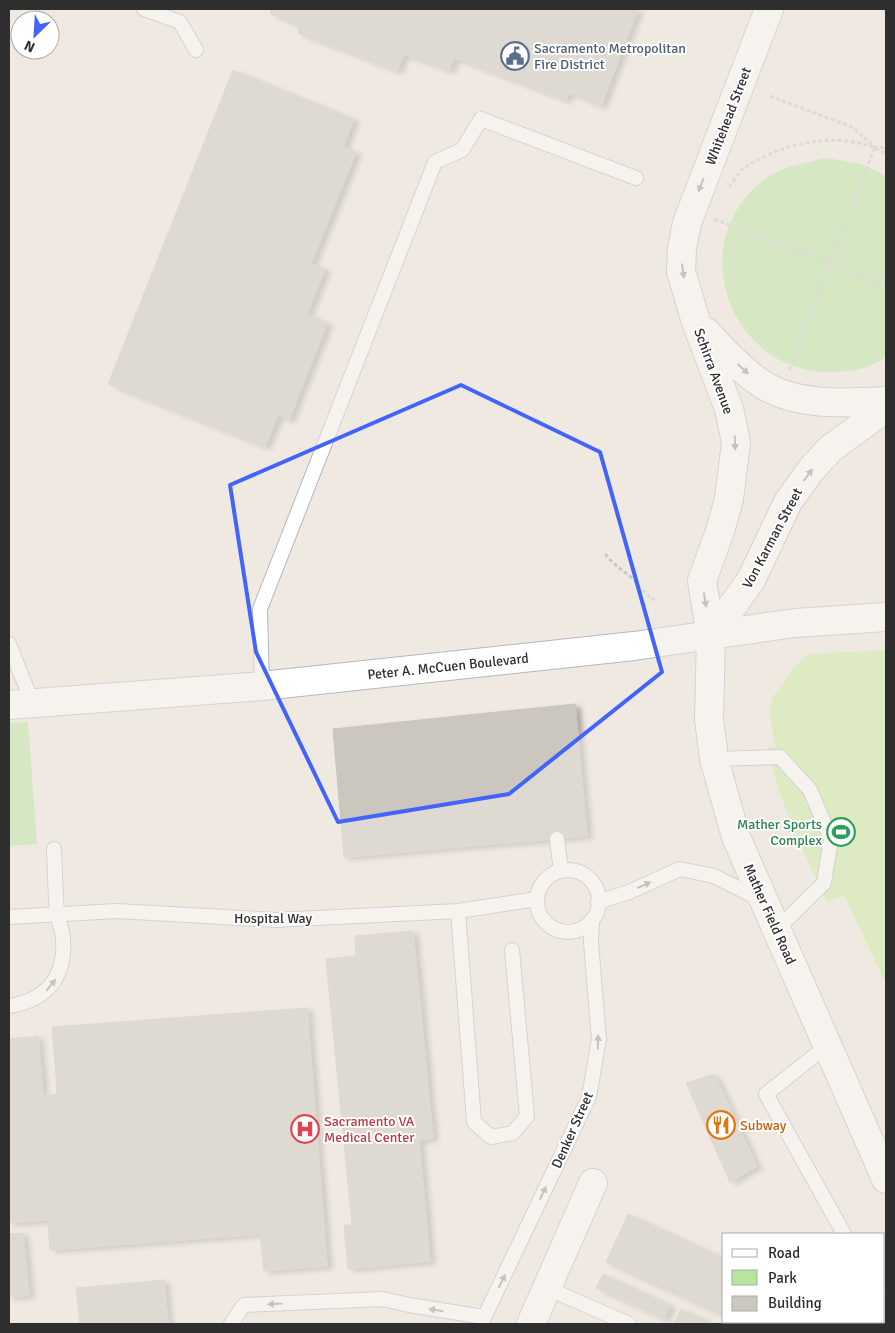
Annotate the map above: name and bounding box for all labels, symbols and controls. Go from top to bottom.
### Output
north arrow [10,10,60,60]
text: N [22,37,38,56]
place label: Sacramento Metropolitan Fire District [534,40,686,73]
public building icon: Sacramento Metropolitan Fire District [500,41,530,71]
street label: Whitehead Street [702,65,755,168]
one-way arrow [697,178,705,192]
one-way arrow [679,264,687,280]
street label: Schirra Avenue [690,326,737,416]
one-way arrow [737,363,750,374]
one-way arrow [731,435,739,451]
one-way arrow [803,468,813,482]
street label: Von Karman Street [739,485,806,591]
one-way arrow [702,592,710,608]
street label: Peter A. McCuen Boulevard [367,650,530,683]
place label: Mather Sports Complex [737,816,823,849]
sports icon: Mather Sports Complex [826,817,856,847]
street label: Mather Field Road [740,861,799,967]
one-way arrow [637,880,651,888]
street label: Hospital Way [234,910,312,927]
one-way arrow [45,979,56,991]
one-way arrow [595,1033,603,1049]
street label: Denker Street [548,1089,597,1171]
restaurant icon: Subway [706,1110,736,1140]
place label: Sacramento VA Medical Center [324,1113,415,1146]
hospital icon: Sacramento VA Medical Center [290,1114,320,1144]
place label: Subway [740,1117,787,1134]
one-way arrow [540,1186,548,1200]
legend [722,1233,885,1323]
text: Road [768,1244,800,1262]
text: Park [768,1269,797,1287]
one-way arrow [497,1273,506,1288]
text: Building [768,1294,822,1312]
one-way arrow [266,1300,282,1308]
one-way arrow [428,1305,444,1313]

